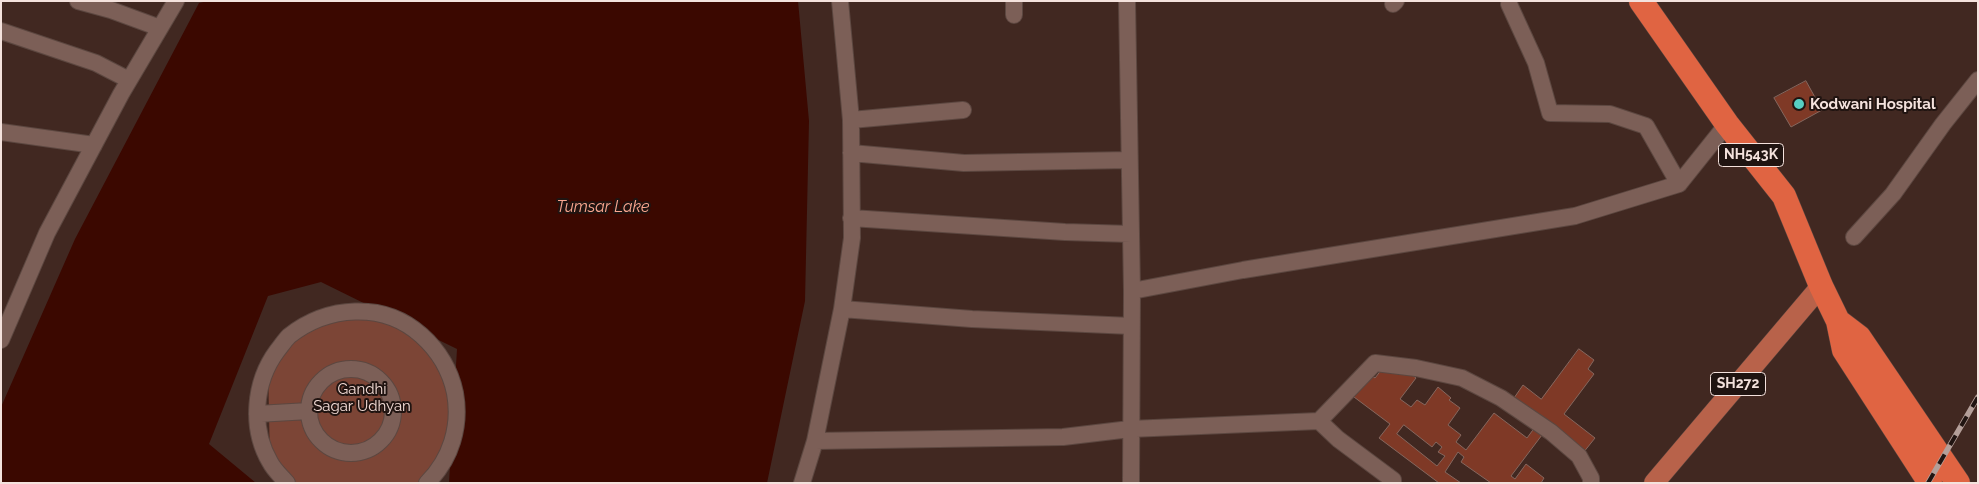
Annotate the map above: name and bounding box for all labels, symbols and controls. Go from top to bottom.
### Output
place label: Kodwani Hospital [1810,95,1936,113]
marker: Kodwani Hospital [1792,97,1806,111]
road number: NH543K [1718,144,1784,166]
water label: Tumsar Lake [556,197,650,217]
road number: SH272 [1710,372,1766,396]
park label: Gandhi Sagar Udhyan [313,380,411,415]

